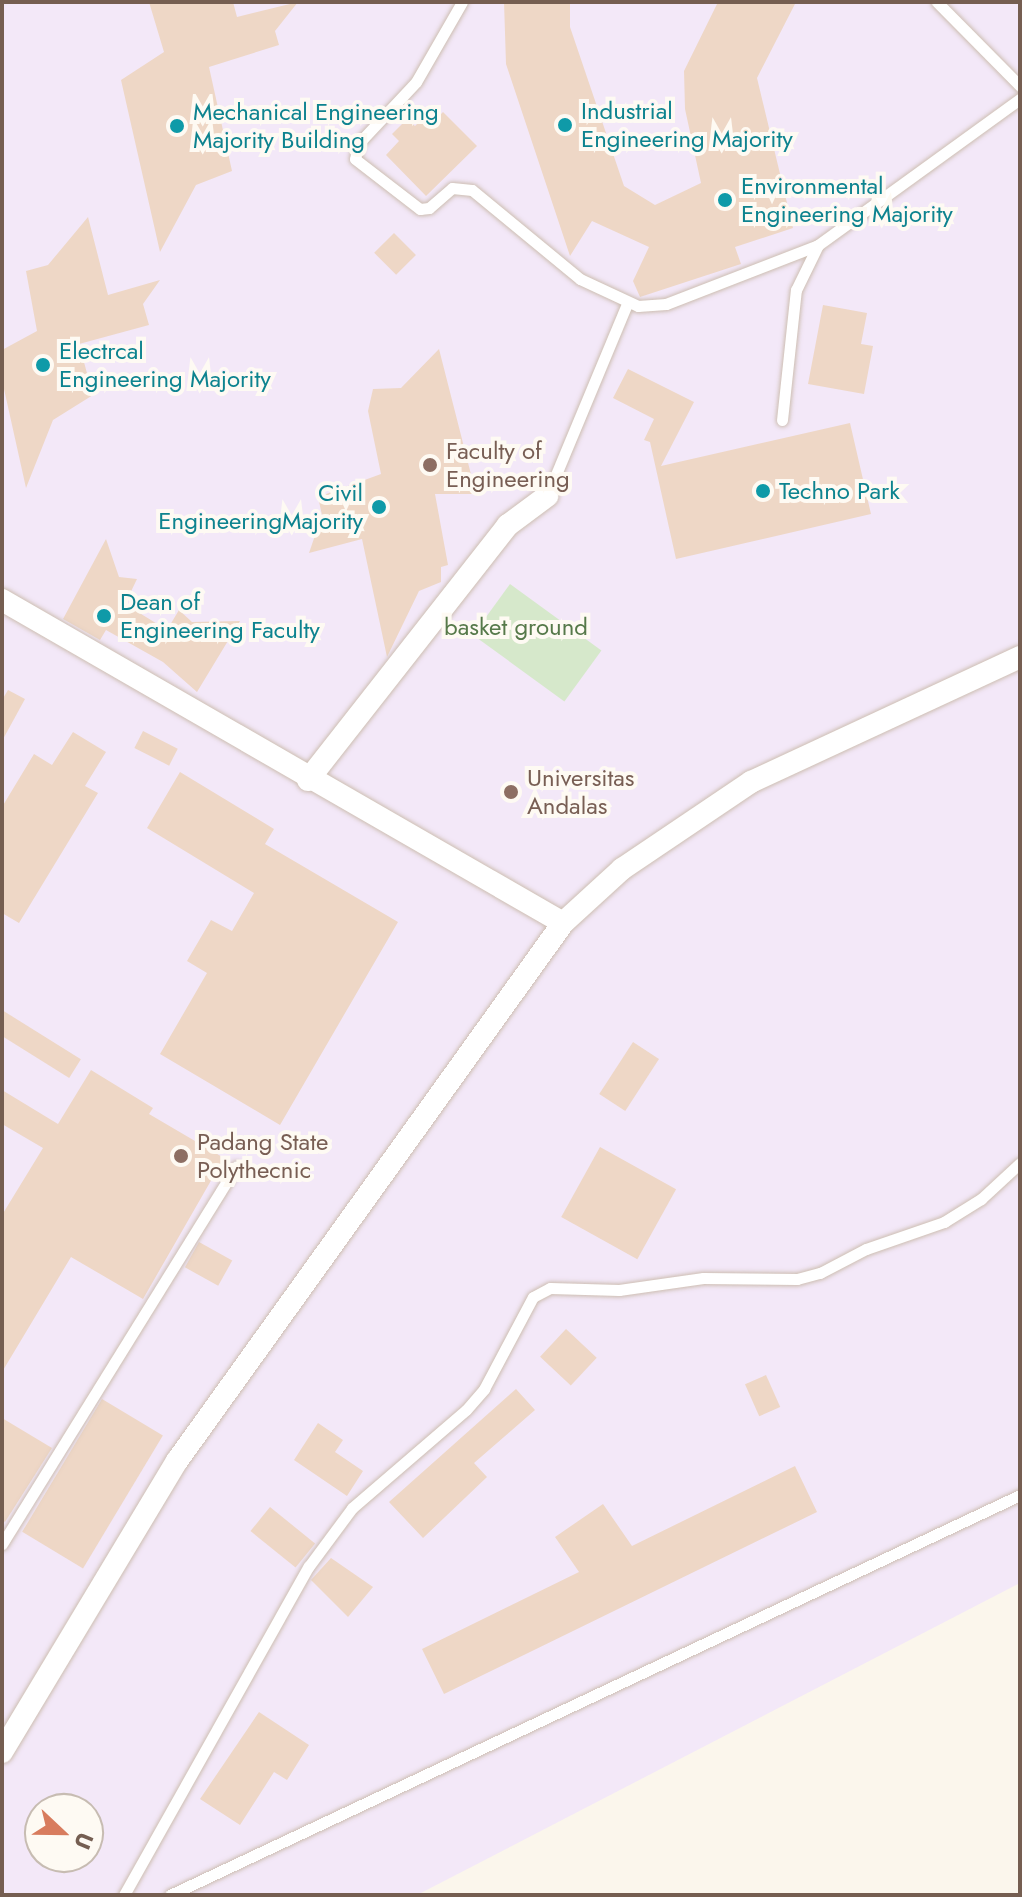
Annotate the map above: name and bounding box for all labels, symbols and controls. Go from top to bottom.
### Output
place label: Industrial Engineering Majority [581,97,793,153]
place label: Mechanical Engineering Majority Building [193,98,439,154]
marker: Industrial Engineering Majority [556,116,574,134]
marker: Mechanical Engineering Majority Building [168,117,186,135]
place label: Environmental Engineering Majority [741,172,953,228]
marker: Environmental Engineering Majority [716,191,734,209]
place label: Electrcal Engineering Majority [59,337,271,393]
marker: Electrcal Engineering Majority [34,356,52,374]
place label: Faculty of Engineering [446,437,570,493]
marker: Faculty of Engineering [421,456,439,474]
place label: Techno Park [779,477,900,505]
place label: Civil EngineeringMajority [158,479,363,535]
marker: Techno Park [754,482,772,500]
marker: Civil EngineeringMajority [370,498,388,516]
place label: Dean of Engineering Faculty [120,588,320,644]
marker: Dean of Engineering Faculty [95,607,113,625]
park label: basket ground [444,613,588,641]
place label: Universitas Andalas [527,764,635,820]
marker: Universitas Andalas [502,783,520,801]
place label: Padang State Polythecnic [197,1128,328,1184]
marker: Padang State Polythecnic [172,1147,190,1165]
north arrow [24,1793,104,1873]
text: U [67,1828,102,1854]

